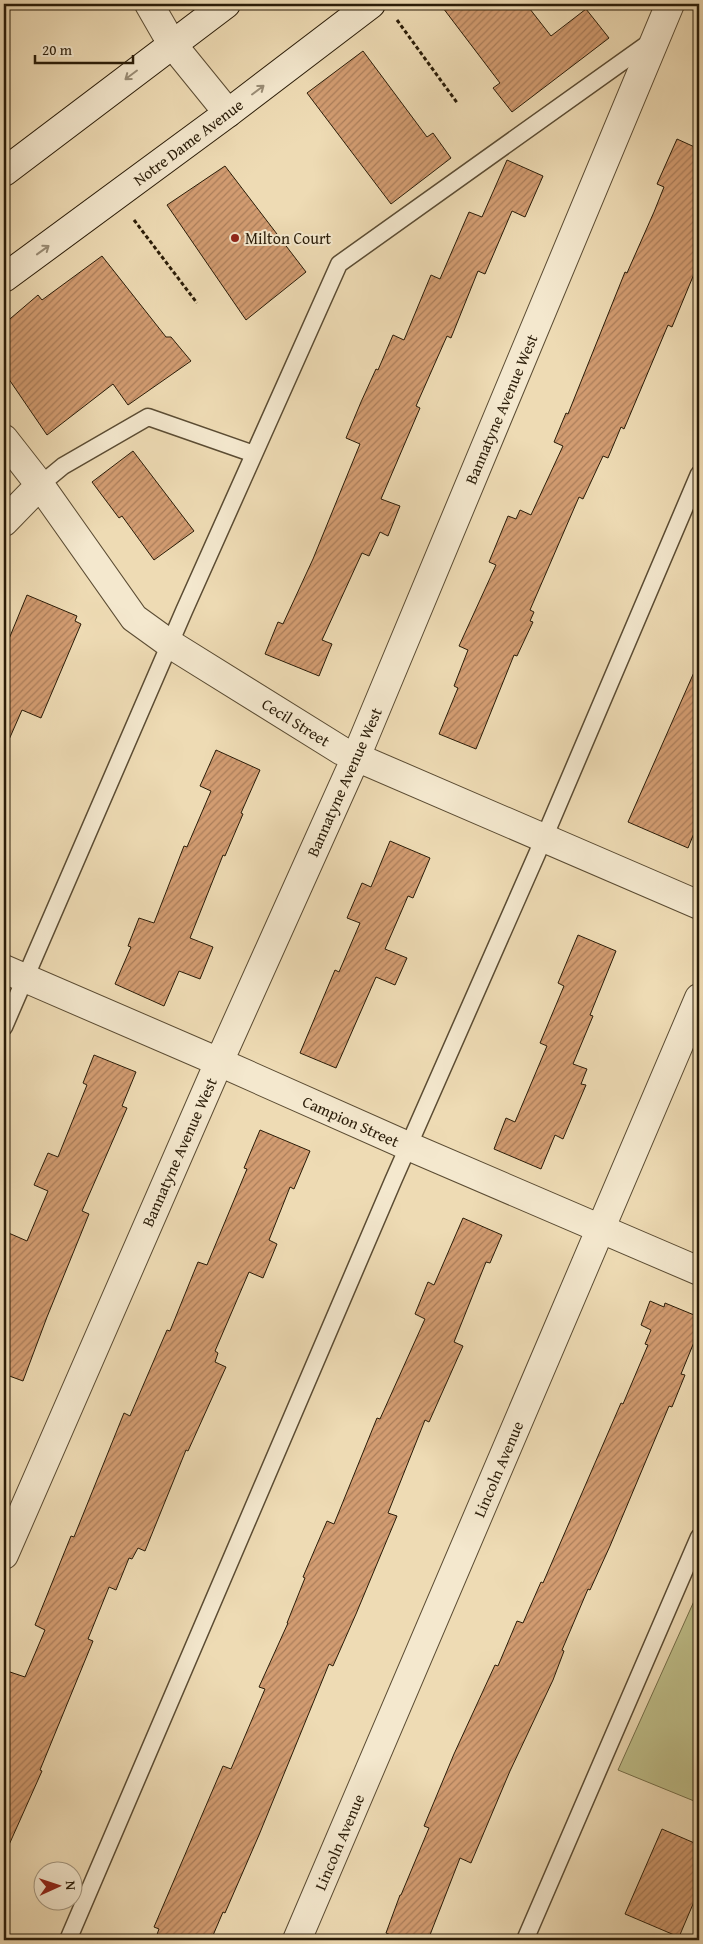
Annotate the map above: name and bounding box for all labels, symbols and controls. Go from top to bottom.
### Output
scale bar [35,32,132,64]
text: 20 m [42,39,73,60]
one-way arrow [125,70,138,81]
one-way arrow [251,85,264,96]
street label: Notre Dame Avenue [128,93,248,191]
place label: Milton Court [245,226,332,250]
marker: Milton Court [229,232,241,244]
one-way arrow [36,244,49,255]
street label: Bannatyne Avenue West [459,330,544,488]
street label: Cecil Street [257,692,335,753]
street label: Bannatyne Avenue West [300,703,388,860]
street label: Bannatyne Avenue West [135,1073,223,1230]
street label: Campion Street [299,1089,404,1153]
street label: Lincoln Avenue [467,1417,529,1521]
street label: Lincoln Avenue [308,1790,370,1894]
north arrow [32,1862,82,1912]
text: N [61,1880,81,1891]

